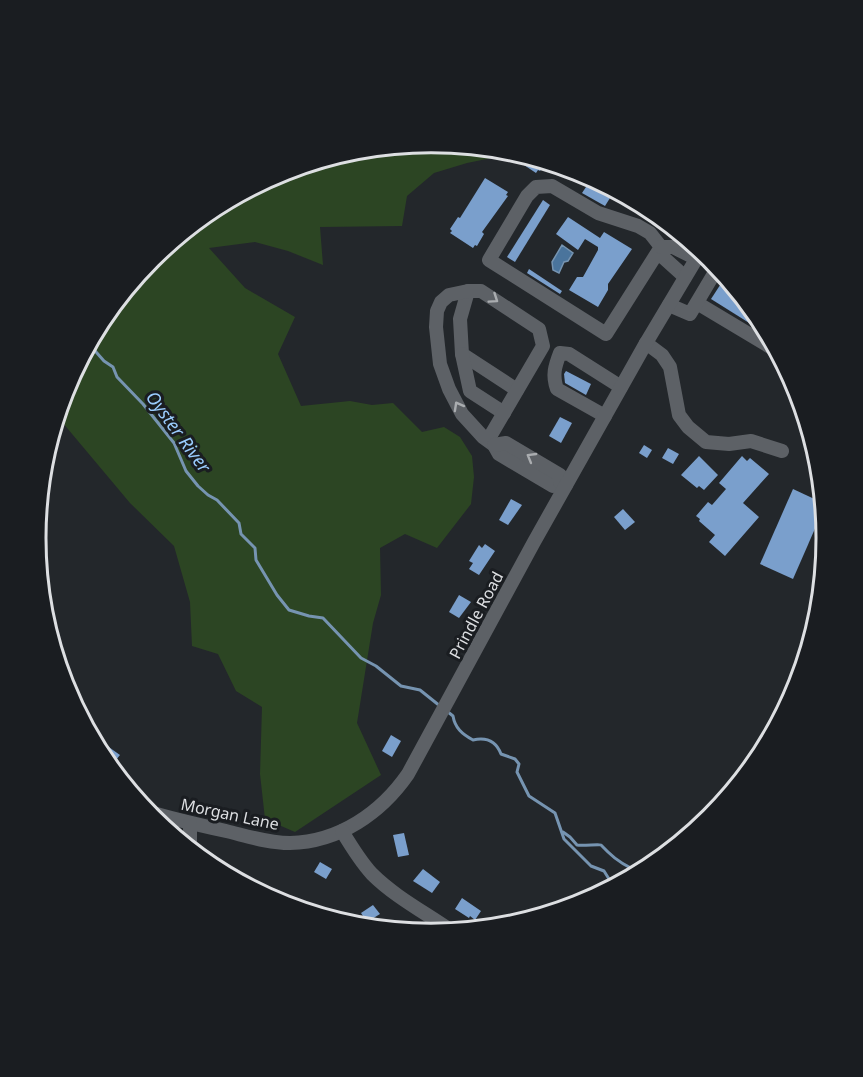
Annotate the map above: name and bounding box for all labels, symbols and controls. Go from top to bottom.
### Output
one-way arrow [487,292,498,303]
water label: Oyster River [141,386,217,478]
one-way arrow [454,402,465,412]
one-way arrow [527,453,537,465]
street label: Prindle Road [444,567,508,663]
street label: Morgan Lane [179,793,281,835]

